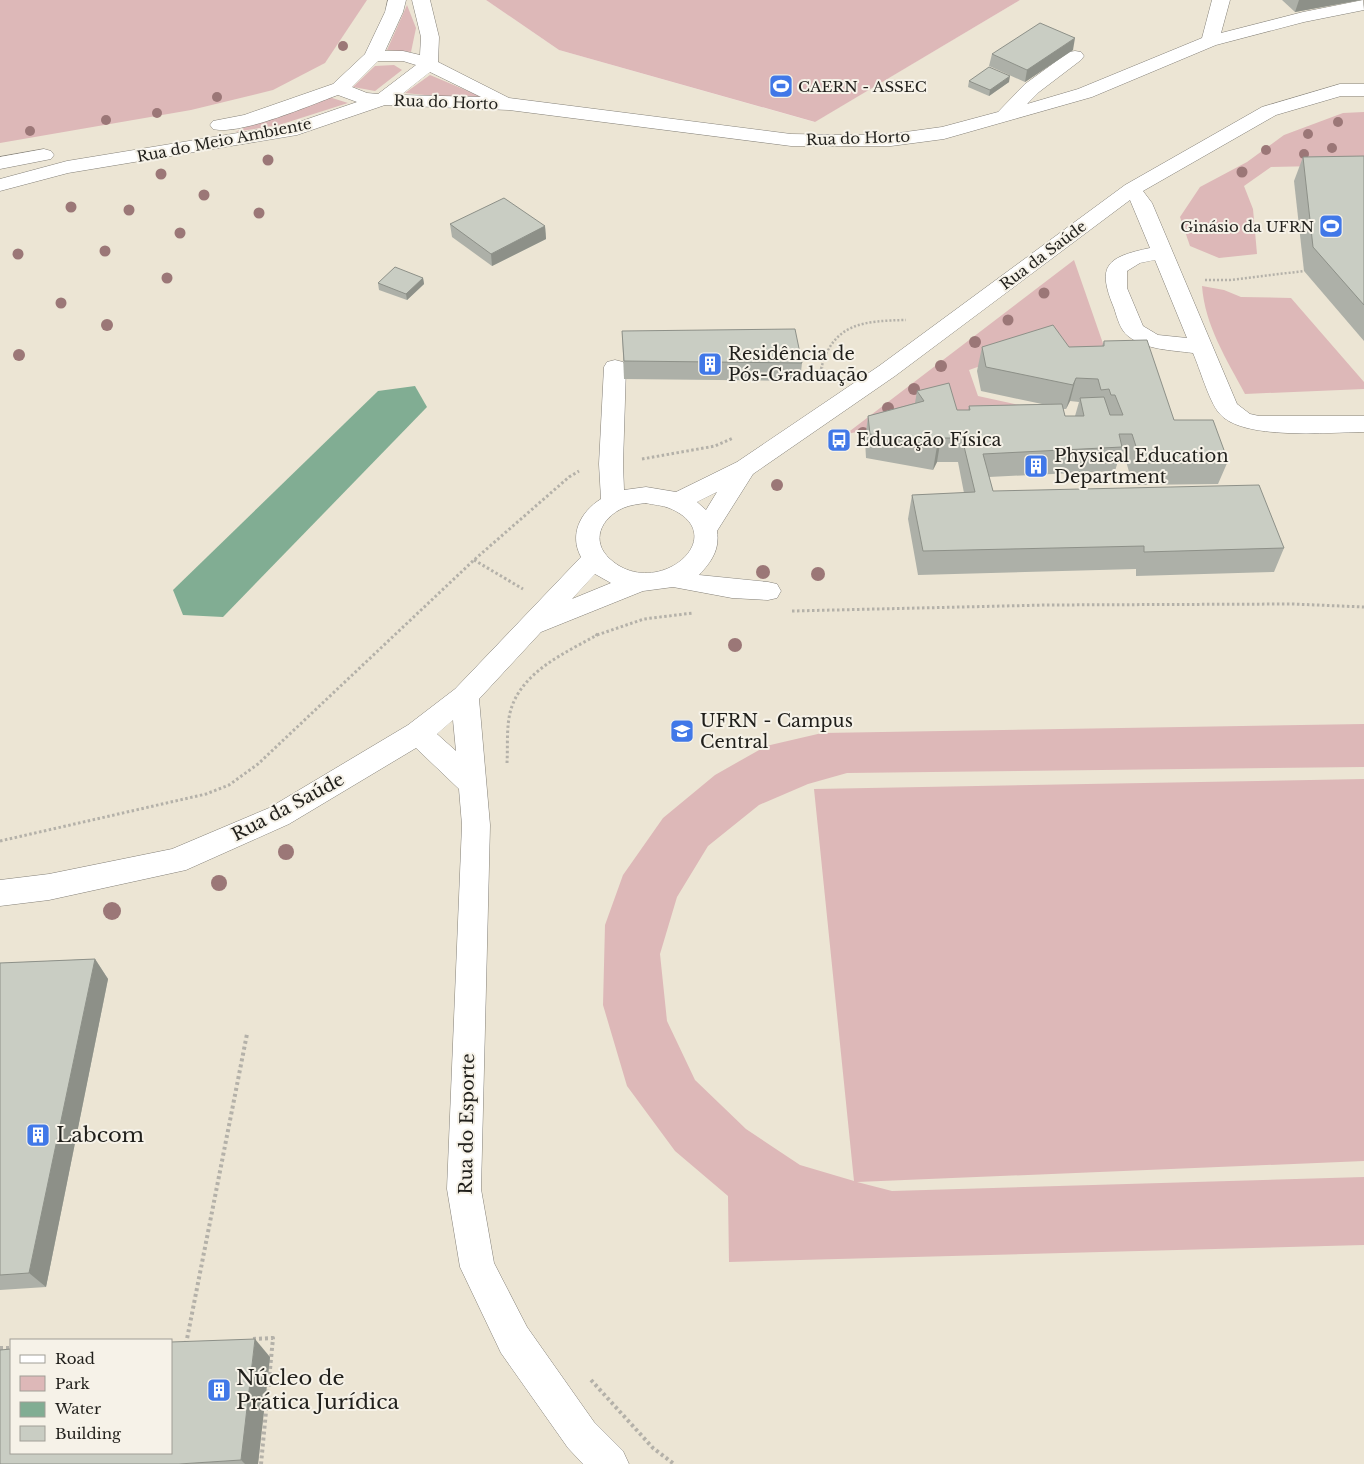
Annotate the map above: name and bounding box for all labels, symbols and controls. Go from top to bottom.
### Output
sports icon: CAERN - ASSEC [768,73,794,99]
place label: CAERN - ASSEC [798,77,927,96]
street label: Rua do Horto [393,91,499,113]
street label: Rua do Meio Ambiente [135,114,313,166]
street label: Rua do Horto [805,127,911,149]
sports icon: Ginásio da UFRN [1318,213,1344,239]
street label: Rua da Saúde [996,216,1090,294]
place label: Ginásio da UFRN [1180,217,1314,236]
place label: Residência de Pós-Graduação [728,343,868,386]
building icon: Residência de Pós-Graduação [697,351,723,377]
bus stop icon: Educação Física [826,427,852,453]
place label: Educação Física [856,429,1002,451]
place label: Physical Education Department [1054,445,1229,488]
building icon: Physical Education Department [1023,453,1049,479]
place label: UFRN - Campus Central [700,710,853,753]
school or university icon: UFRN - Campus Central [669,718,695,744]
street label: Rua da Saúde [228,768,348,846]
street label: Rua do Esporte [455,1053,479,1195]
building icon: Labcom [25,1122,51,1148]
place label: Labcom [56,1122,145,1148]
legend [10,1339,172,1454]
text: Road [55,1349,95,1368]
place label: Núcleo de Prática Jurídica [236,1365,400,1415]
text: Park [55,1374,91,1393]
building icon: Núcleo de Prática Jurídica [206,1377,232,1403]
text: Water [54,1399,102,1418]
text: Building [55,1424,122,1443]

